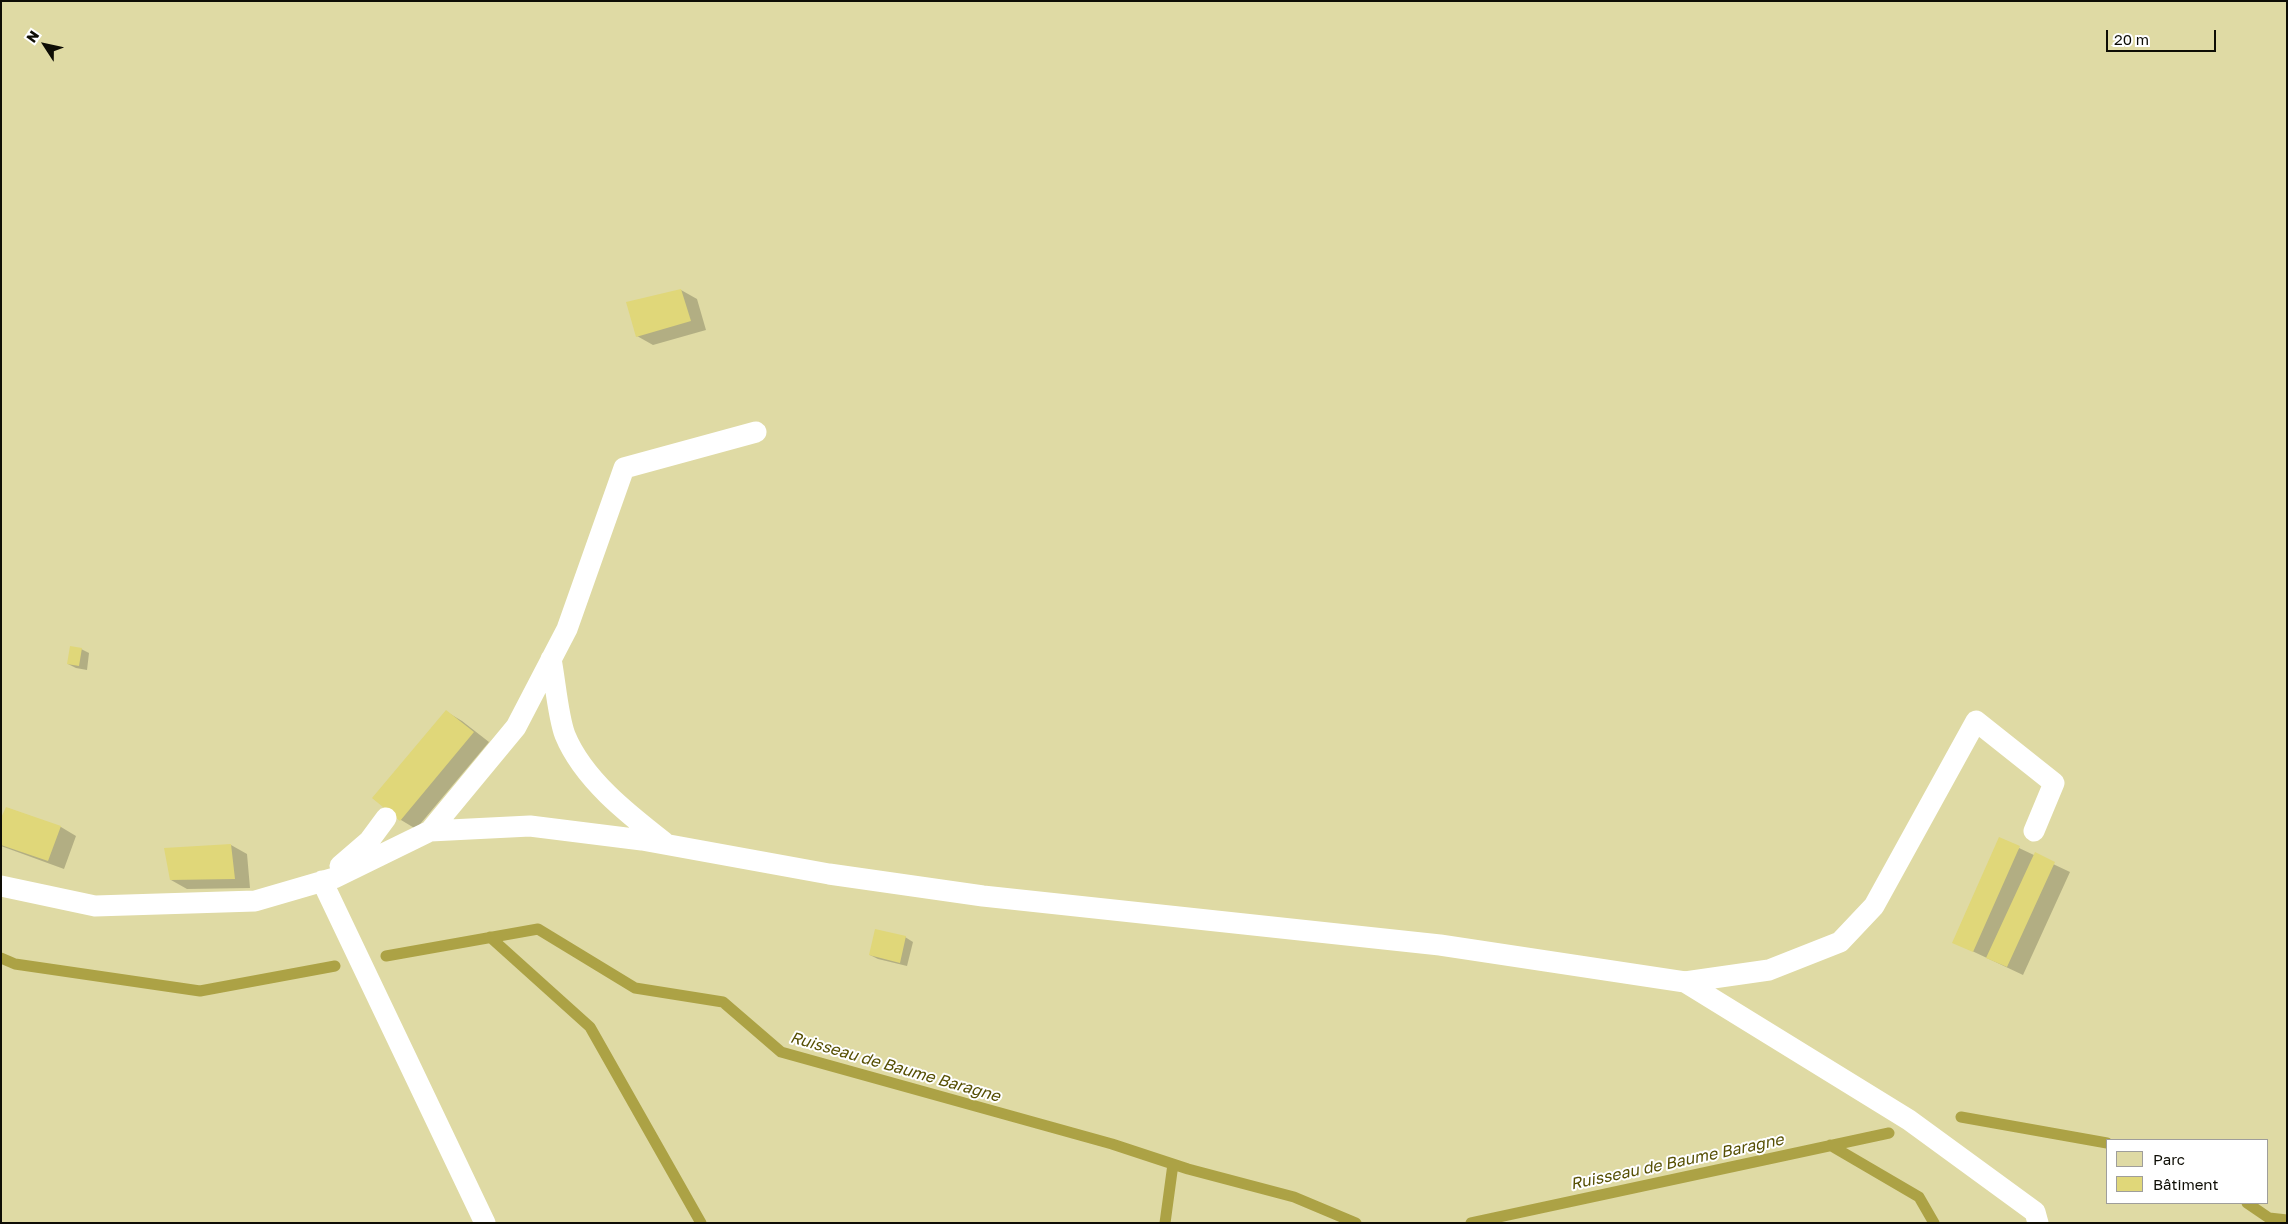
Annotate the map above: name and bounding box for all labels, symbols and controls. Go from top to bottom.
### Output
north arrow [20,20,70,70]
scale bar [2108,20,2218,52]
text: N [22,27,42,45]
text: 20 m [2114,30,2149,48]
water label: Ruisseau de Baume Baragne [788,1028,1002,1106]
water label: Ruisseau de Baume Baragne [1569,1130,1785,1194]
legend [2106,1139,2268,1204]
text: Parc [2153,1150,2185,1168]
text: Bâtiment [2153,1175,2218,1193]

